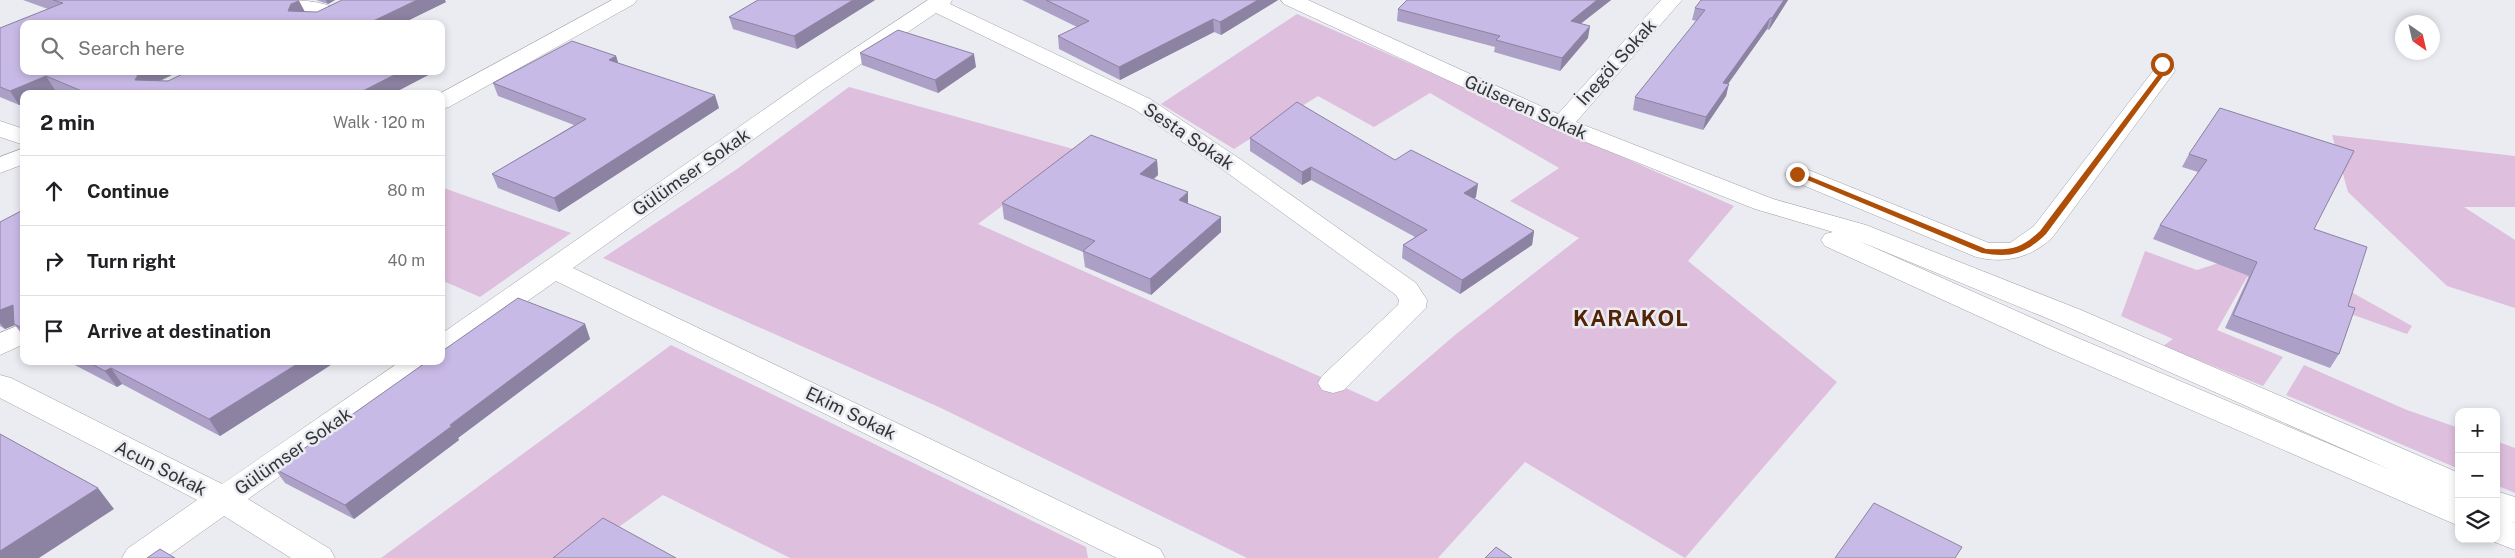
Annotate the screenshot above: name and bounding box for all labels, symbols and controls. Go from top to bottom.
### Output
street label: İnegöl Sokak [1571,14,1660,109]
north arrow [2395,15,2440,60]
search box [20,20,445,75]
icon: search [38,34,66,62]
text: Search here [78,37,185,59]
route start [2151,53,2174,76]
street label: Gülseren Sokak [1461,71,1591,143]
street label: Sesta Sokak [1140,98,1238,174]
text: 2 min [40,110,95,135]
text: Walk · 120 m [333,113,425,132]
street label: Gülümser Sokak [629,124,753,220]
route end [1786,163,1809,186]
icon: ahead [40,177,68,205]
text: Continue [87,180,169,202]
text: 80 m [387,181,425,200]
icon: right [40,247,68,275]
text: Turn right [87,250,176,272]
text: 40 m [387,251,425,270]
district label: KARAKOL [1573,305,1689,331]
icon: arrive [40,317,68,345]
text: Arrive at destination [87,320,271,342]
street label: Ekim Sokak [802,382,900,444]
street label: Gülümser Sokak [231,403,355,499]
map controls [2455,408,2500,543]
button: + [2455,408,2500,453]
street label: Acun Sokak [112,436,210,500]
button: − [2455,453,2500,498]
button: layers [2455,498,2500,543]

